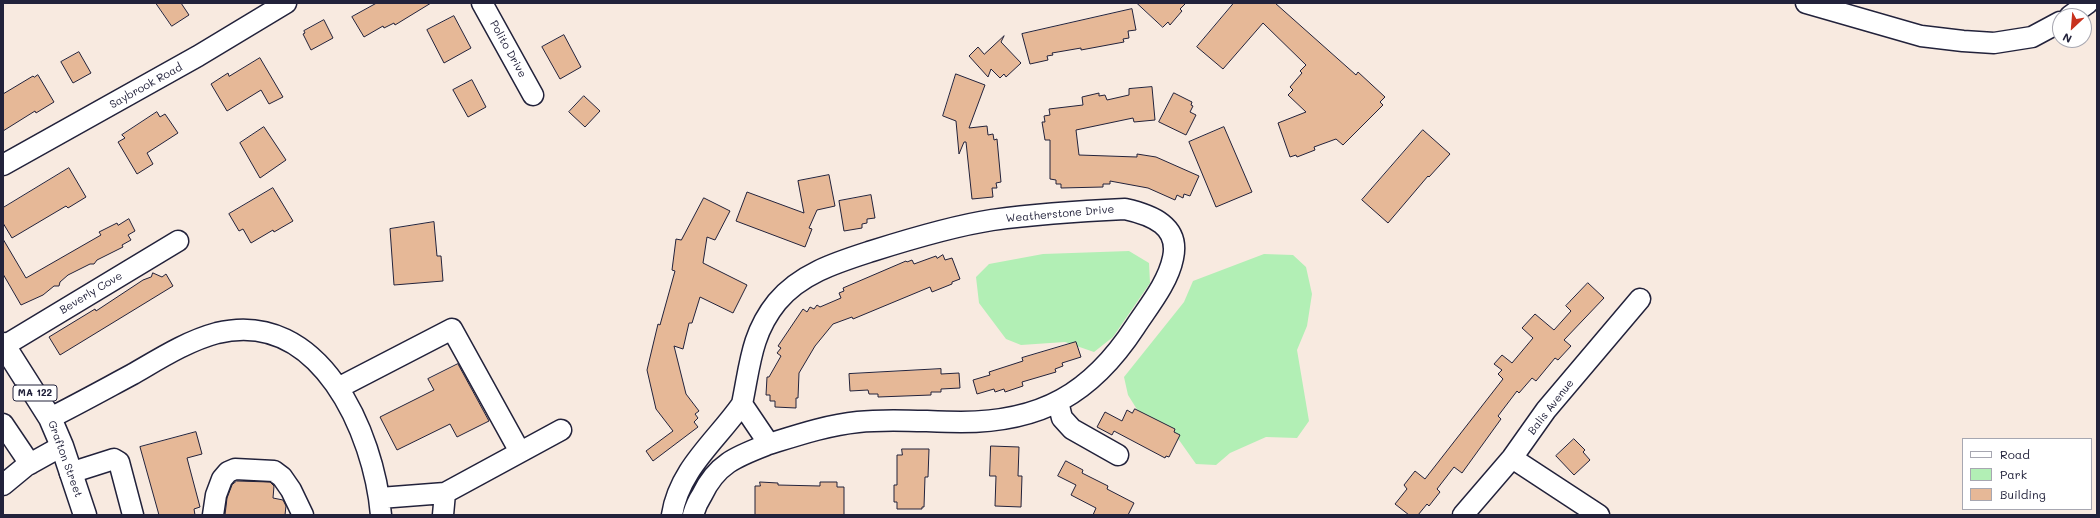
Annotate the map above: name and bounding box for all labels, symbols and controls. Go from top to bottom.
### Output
north arrow [2052,8,2092,48]
street label: Polito Drive [487,18,529,80]
text: N [2060,30,2074,47]
street label: Saybrook Road [107,61,185,111]
street label: Weatherstone Drive [1005,203,1115,225]
street label: Beverly Cove [57,269,125,317]
street label: Balis Avenue [1525,377,1577,437]
road number: MA 122 [13,385,57,401]
street label: Grafton Street [45,419,85,499]
legend [1962,438,2092,510]
text: Road [2000,446,2030,462]
text: Park [2000,466,2027,482]
text: Building [2000,486,2046,502]

